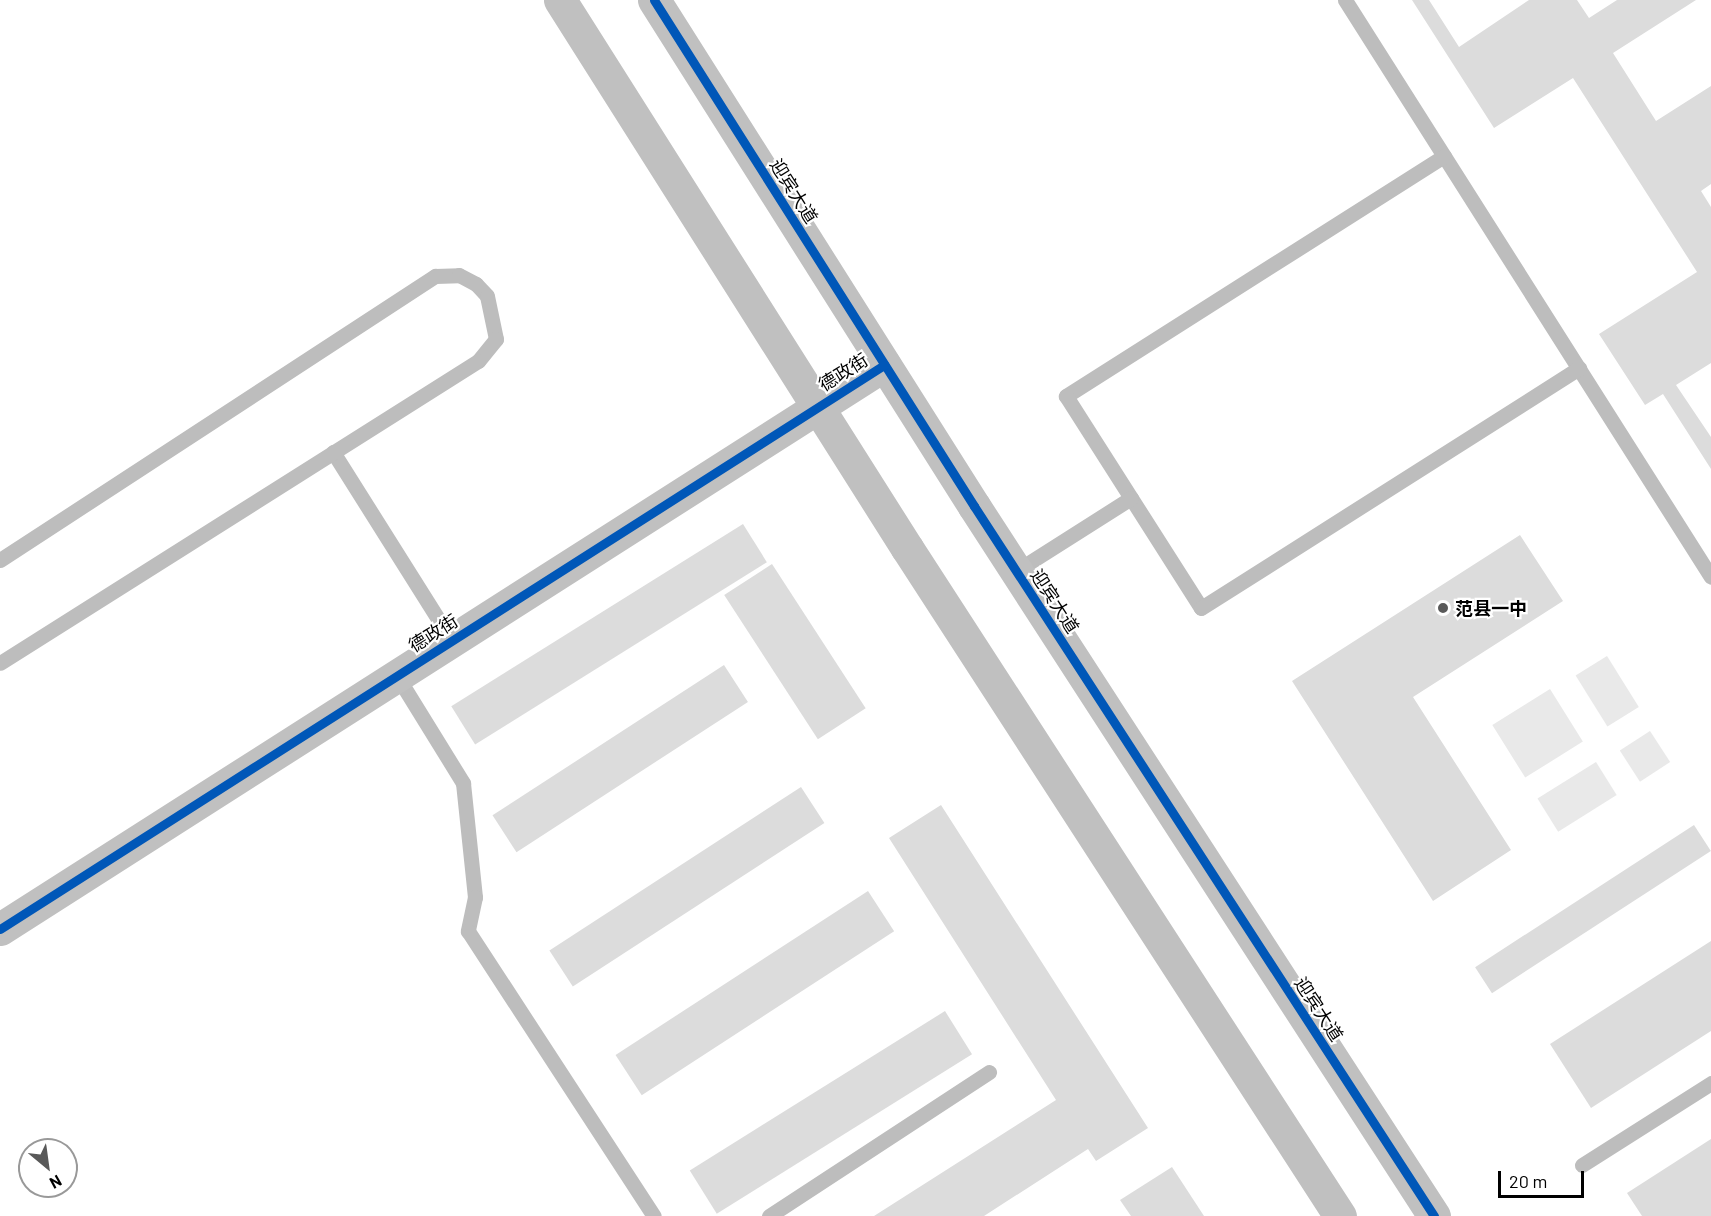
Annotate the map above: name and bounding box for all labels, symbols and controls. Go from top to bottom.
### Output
street label: 迎宾大道 [766,155,822,227]
street label: 德政街 [814,349,872,395]
street label: 迎宾大道 [1026,565,1084,637]
place label: 范县一中 [1455,597,1527,619]
marker: 范县一中 [1436,601,1450,615]
street label: 德政街 [404,610,462,656]
street label: 迎宾大道 [1290,973,1348,1045]
north arrow [18,1138,78,1198]
scale bar [1501,1159,1586,1197]
text: 20 m [1509,1170,1547,1192]
text: N [47,1172,65,1193]

